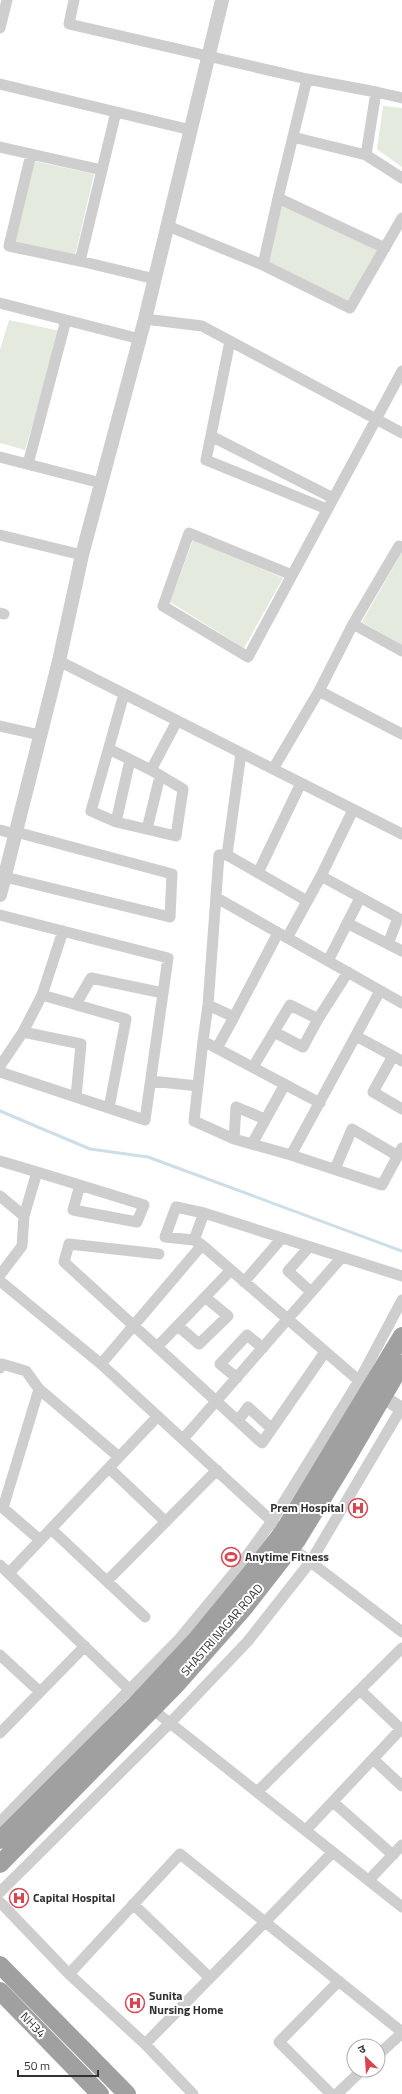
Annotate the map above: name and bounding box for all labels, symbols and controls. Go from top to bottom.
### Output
hospital icon: Prem Hospital [347,1497,369,1519]
place label: Prem Hospital [270,1498,344,1517]
sports icon: Anytime Fitness [220,1546,242,1568]
place label: Anytime Fitness [245,1547,329,1566]
street label: SHASTRI NAGAR ROAD [176,1579,267,1680]
hospital icon: Capital Hospital [8,1887,30,1909]
place label: Capital Hospital [33,1888,115,1907]
place label: Sunita Nursing Home [149,1986,224,2019]
hospital icon: Sunita Nursing Home [124,1992,146,2014]
street label: NH34 [16,2007,51,2042]
north arrow [346,2038,386,2078]
text: उ [355,2040,369,2058]
scale bar [18,2052,98,2078]
text: 50 m [24,2056,50,2075]

